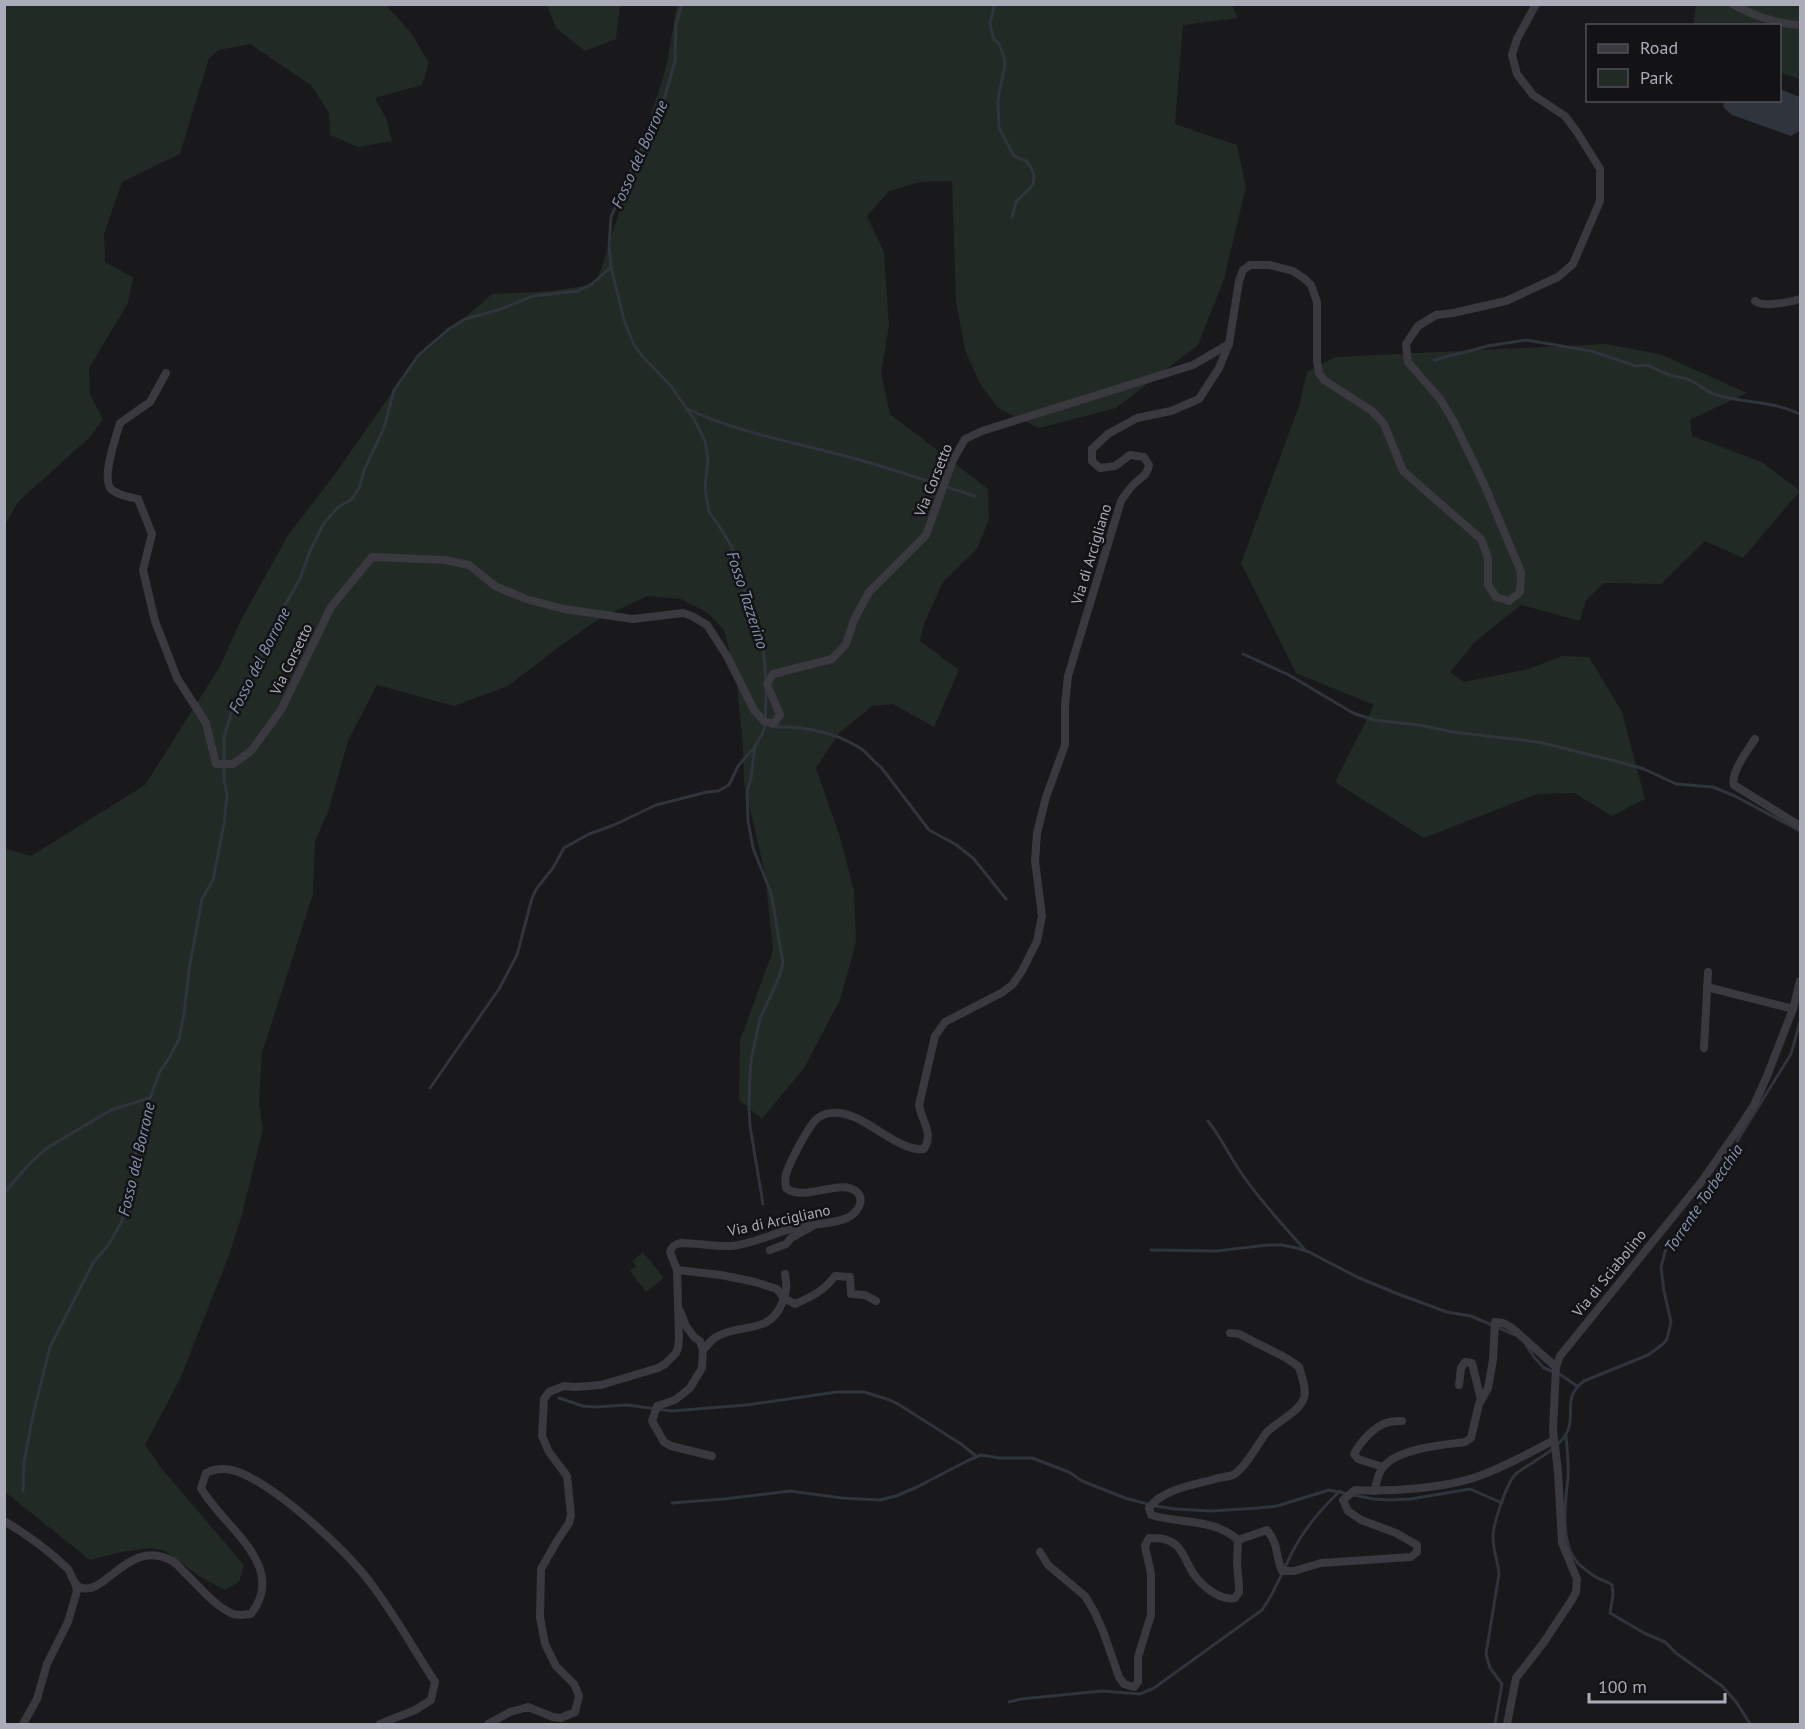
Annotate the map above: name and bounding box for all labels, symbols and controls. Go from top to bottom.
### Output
legend [1586,24,1781,102]
text: Road [1640,36,1678,59]
text: Park [1640,66,1673,89]
water label: Fosso del Borrone [606,96,672,211]
street label: Via Corsetto [909,441,956,520]
street label: Via di Arcigliano [1066,501,1115,608]
water label: Fosso Tazzerino [723,549,773,651]
water label: Fosso del Borrone [224,603,295,716]
street label: Via Corsetto [265,620,316,699]
water label: Fosso del Borrone [113,1100,159,1218]
water label: Torrente Torbecchia [1659,1140,1747,1256]
street label: Via di Arcigliano [725,1200,832,1240]
street label: Via di Sciabolino [1567,1225,1650,1321]
scale bar [1589,1666,1726,1704]
text: 100 m [1598,1675,1647,1698]

